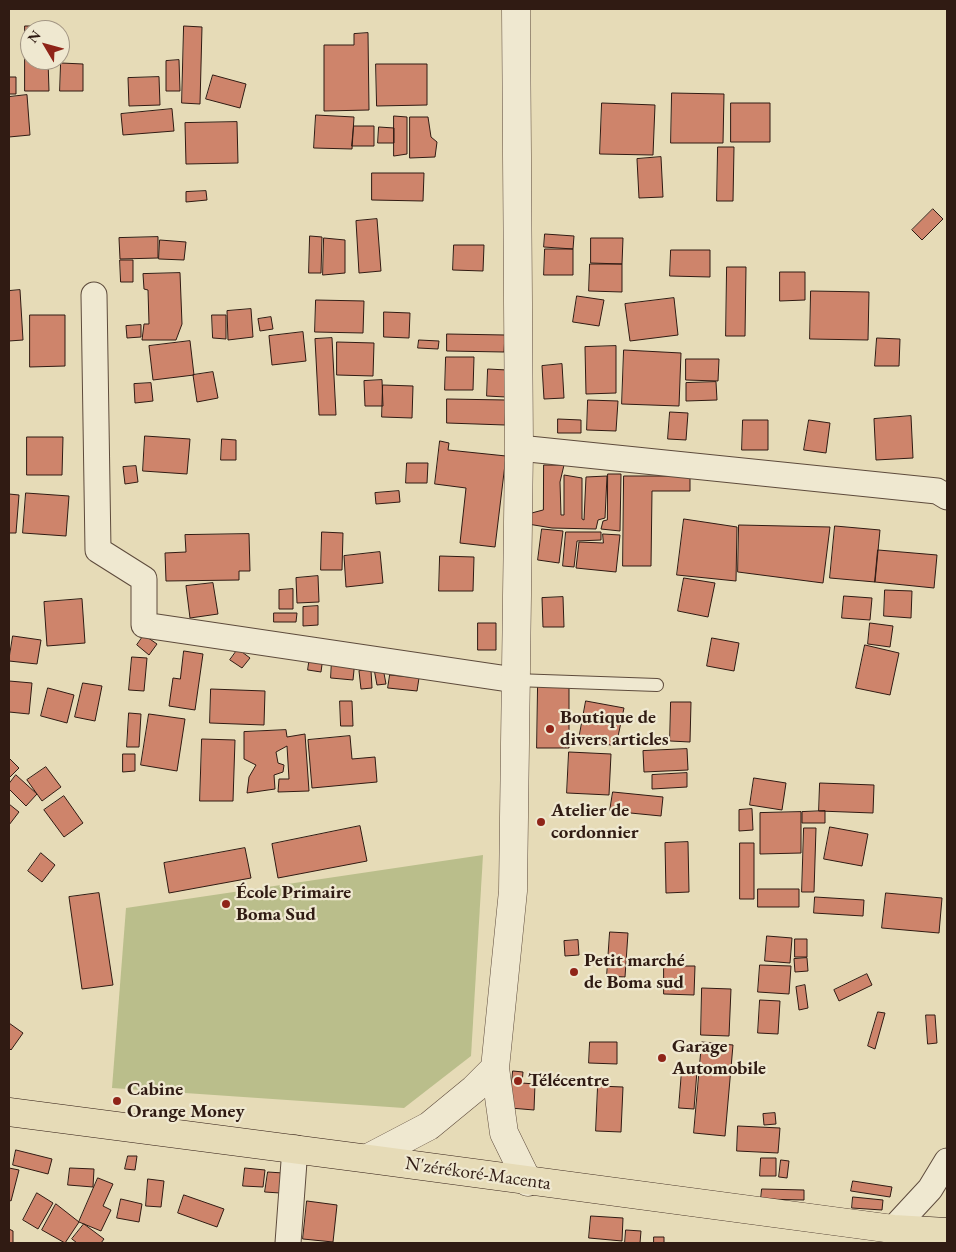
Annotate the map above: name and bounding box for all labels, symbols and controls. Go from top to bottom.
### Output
north arrow [20,20,70,70]
text: N [23,27,44,47]
place label: Boutique de divers articles [560,707,669,751]
marker: Boutique de divers articles [544,723,556,735]
place label: Atelier de cordonnier [551,800,639,844]
marker: Atelier de cordonnier [535,816,547,828]
place label: École Primaire Boma Sud [236,882,351,926]
marker: École Primaire Boma Sud [220,898,232,910]
place label: Petit marché de Boma sud [584,950,685,994]
marker: Petit marché de Boma sud [568,966,580,978]
place label: Garage Automobile [672,1036,766,1080]
marker: Garage Automobile [656,1052,668,1064]
place label: Télécentre [528,1070,609,1092]
marker: Télécentre [512,1075,524,1087]
place label: Cabine Orange Money [127,1079,245,1123]
marker: Cabine Orange Money [111,1095,123,1107]
street label: N'zérékoré-Macenta [404,1152,552,1196]

